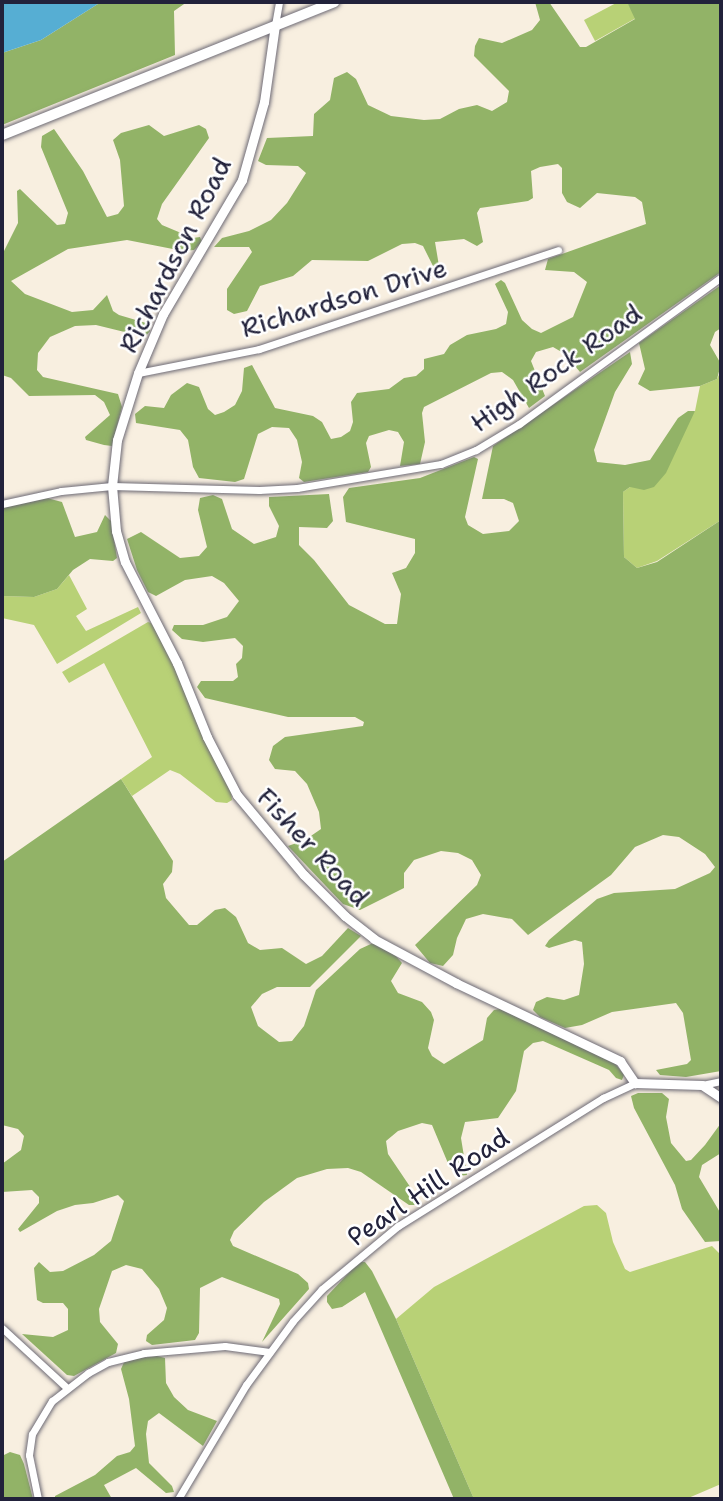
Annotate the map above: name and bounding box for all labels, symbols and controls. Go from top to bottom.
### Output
street label: Richardson Road [112,152,238,358]
street label: Richardson Drive [237,252,451,344]
street label: High Rock Road [465,297,647,439]
street label: Fisher Road [250,781,376,913]
street label: Pearl Hill Road [341,1121,515,1253]

